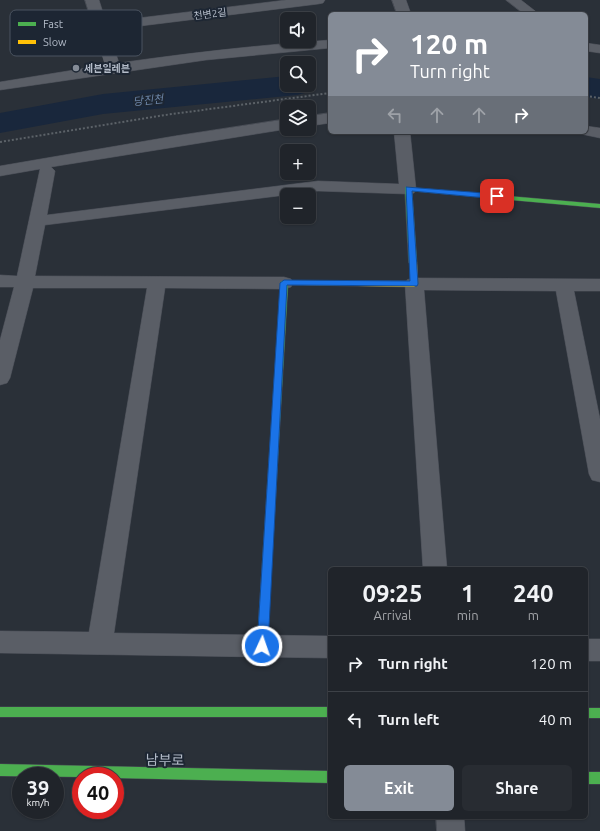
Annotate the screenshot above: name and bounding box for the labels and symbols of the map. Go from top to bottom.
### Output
street label: 천변2길 [193,7,227,21]
legend [10,10,142,56]
text: Fast [43,18,64,30]
text: Slow [43,36,67,48]
marker: 세븐일레븐 [71,63,81,73]
place label: 세븐일레븐 [84,63,130,74]
water label: 당진천 [132,92,166,108]
pin [480,179,514,213]
position arrow [241,625,283,667]
street label: 남부로 [146,752,185,768]
speed limit sign: 40 [72,767,124,819]

